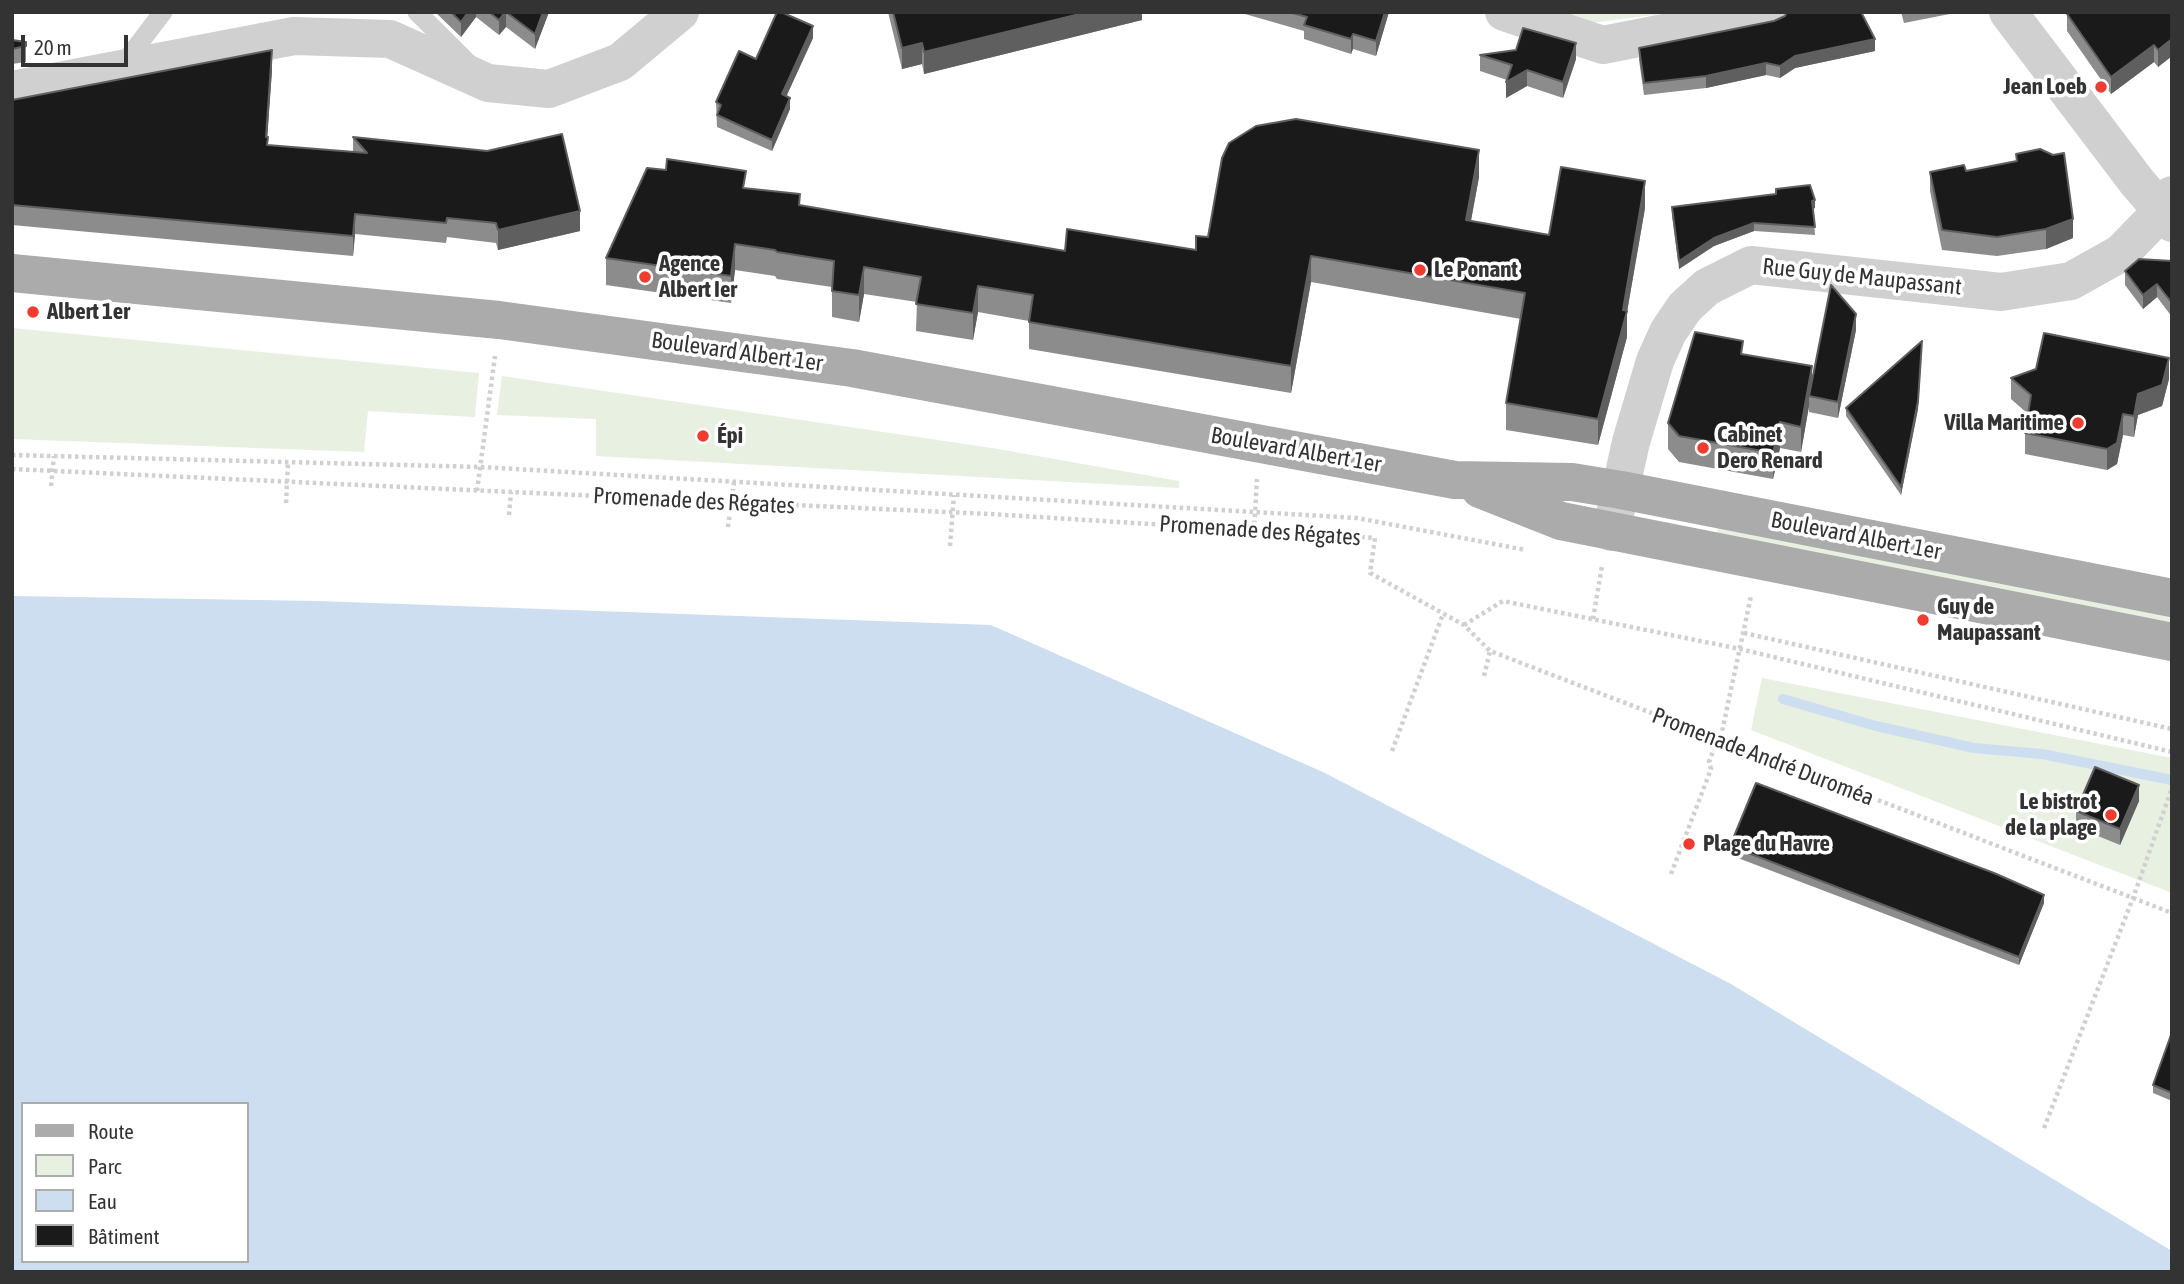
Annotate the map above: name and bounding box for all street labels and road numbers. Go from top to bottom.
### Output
street label: Rue Guy de Maupassant [1761,253,1963,301]
street label: Boulevard Albert 1er [650,326,824,378]
street label: Boulevard Albert 1er [1209,421,1383,479]
street label: Promenade des Régates [592,482,796,520]
street label: Boulevard Albert 1er [1769,506,1943,566]
street label: Promenade des Régates [1158,510,1362,552]
street label: Promenade André Duroméa [1648,702,1878,812]

